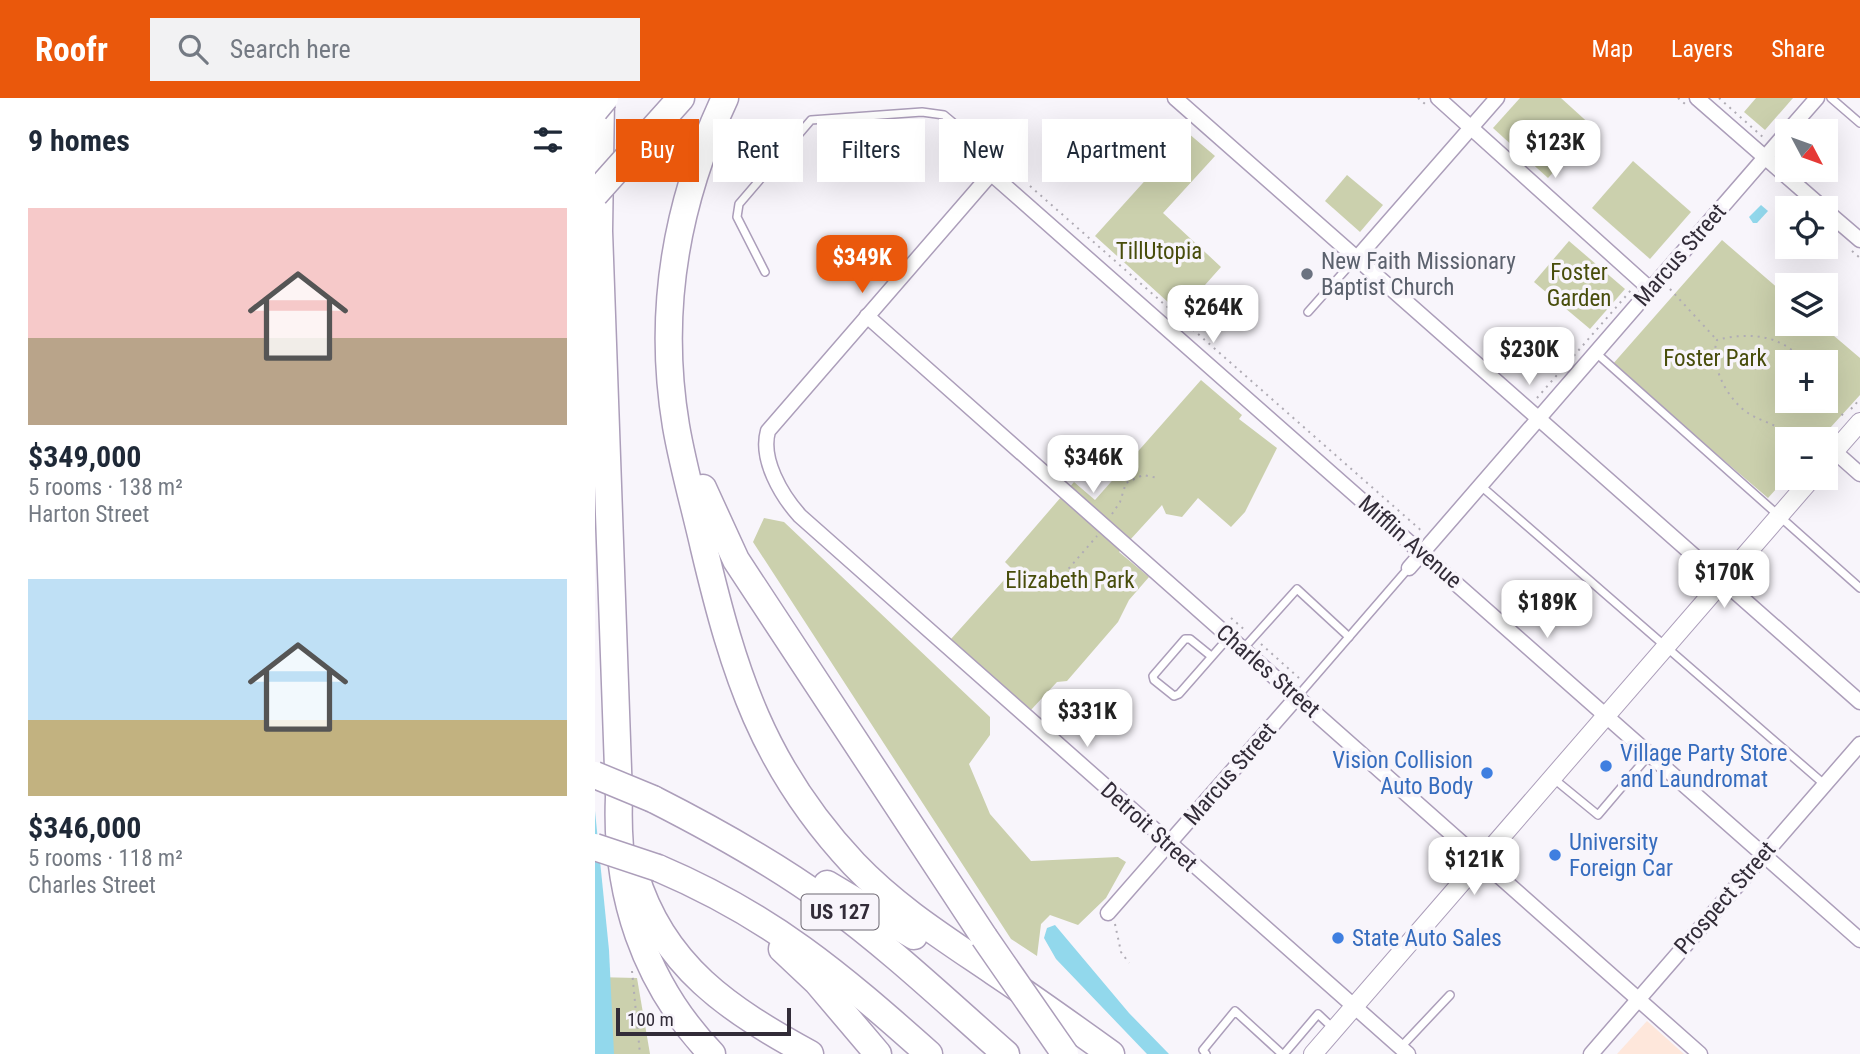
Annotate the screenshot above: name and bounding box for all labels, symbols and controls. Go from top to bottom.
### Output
search box [150,18,640,81]
text: Roofr [35,30,108,69]
icon: search [174,30,212,68]
text: Search here [230,34,351,64]
text: Map [1592,35,1633,63]
text: Layers [1671,35,1733,63]
text: Share [1771,35,1825,63]
chip: Buy [616,119,699,182]
chip: Rent [713,119,803,182]
chip: Filters [817,119,925,182]
chip: New [939,119,1028,182]
chip: Apartment [1042,119,1191,182]
north arrow [1775,119,1837,182]
map controls [1775,119,1838,490]
pin: $123K [1506,120,1604,180]
icon: filters [529,121,567,159]
text: 9 homes [28,123,130,158]
text: $123K [1525,129,1585,156]
button: locate [1775,196,1838,259]
street label: Marcus Street [1628,198,1732,312]
pin: $349K [813,236,911,295]
park label: TillUtopia [1116,238,1202,265]
text: $349K [832,244,892,271]
place label: New Faith Missionary Baptist Church [1321,248,1516,301]
icon: home [235,253,361,379]
park label: Foster Garden [1547,259,1611,312]
marker: New Faith Missionary Baptist Church [1299,266,1315,282]
button: layers [1775,273,1838,336]
pin: $264K [1164,286,1262,345]
text: $264K [1183,294,1243,321]
pin: $230K [1480,328,1578,387]
text: $230K [1499,336,1559,363]
park label: Foster Park [1663,345,1768,372]
button: + [1775,350,1838,413]
button: − [1775,427,1838,490]
pin: $346K [1044,436,1142,495]
text: $349,000 [28,439,141,474]
text: $346K [1063,444,1123,471]
text: 5 rooms · 138 m² [28,474,183,501]
street label: Mifflin Avenue [1353,490,1467,594]
text: Harton Street [28,501,149,528]
pin: $170K [1675,550,1773,610]
text: $170K [1694,559,1754,586]
park label: Elizabeth Park [1005,567,1135,594]
pin: $189K [1498,580,1596,640]
text: $189K [1517,589,1577,616]
street label: Charles Street [1211,619,1325,723]
icon: home [235,624,361,750]
pin: $331K [1038,690,1136,749]
text: $331K [1057,698,1117,725]
street label: Marcus Street [1178,717,1282,831]
place label: Village Party Store and Laundromat [1620,740,1788,793]
place label: Vision Collision Auto Body [1332,747,1473,800]
marker: Village Party Store and Laundromat [1598,758,1614,774]
marker: Vision Collision Auto Body [1479,765,1495,781]
street label: Detroit Street [1095,777,1203,877]
text: $346,000 [28,810,141,845]
place label: University Foreign Car [1569,829,1673,882]
street label: Prospect Street [1669,836,1781,960]
pin: $121K [1425,838,1523,897]
text: 5 rooms · 118 m² [28,845,183,872]
text: $121K [1444,846,1504,873]
marker: University Foreign Car [1547,847,1563,863]
text: Charles Street [28,872,156,899]
road number: US 127 [801,894,879,930]
place label: State Auto Sales [1352,925,1502,952]
marker: State Auto Sales [1330,930,1346,946]
scale bar [616,1005,791,1037]
text: 100 m [627,1008,674,1031]

